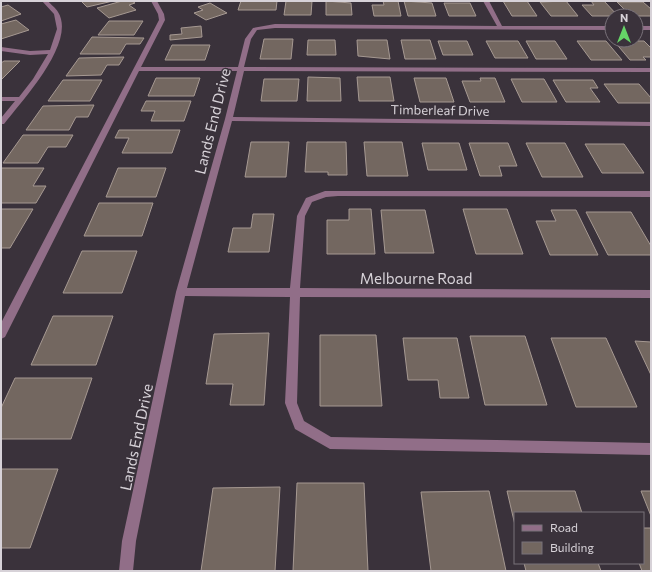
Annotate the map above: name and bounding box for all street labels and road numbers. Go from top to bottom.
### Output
street label: Lands End Drive [190,66,234,176]
street label: Timberleaf Drive [390,101,490,119]
street label: Melbourne Road [360,269,472,287]
street label: Lands End Drive [116,382,156,492]

